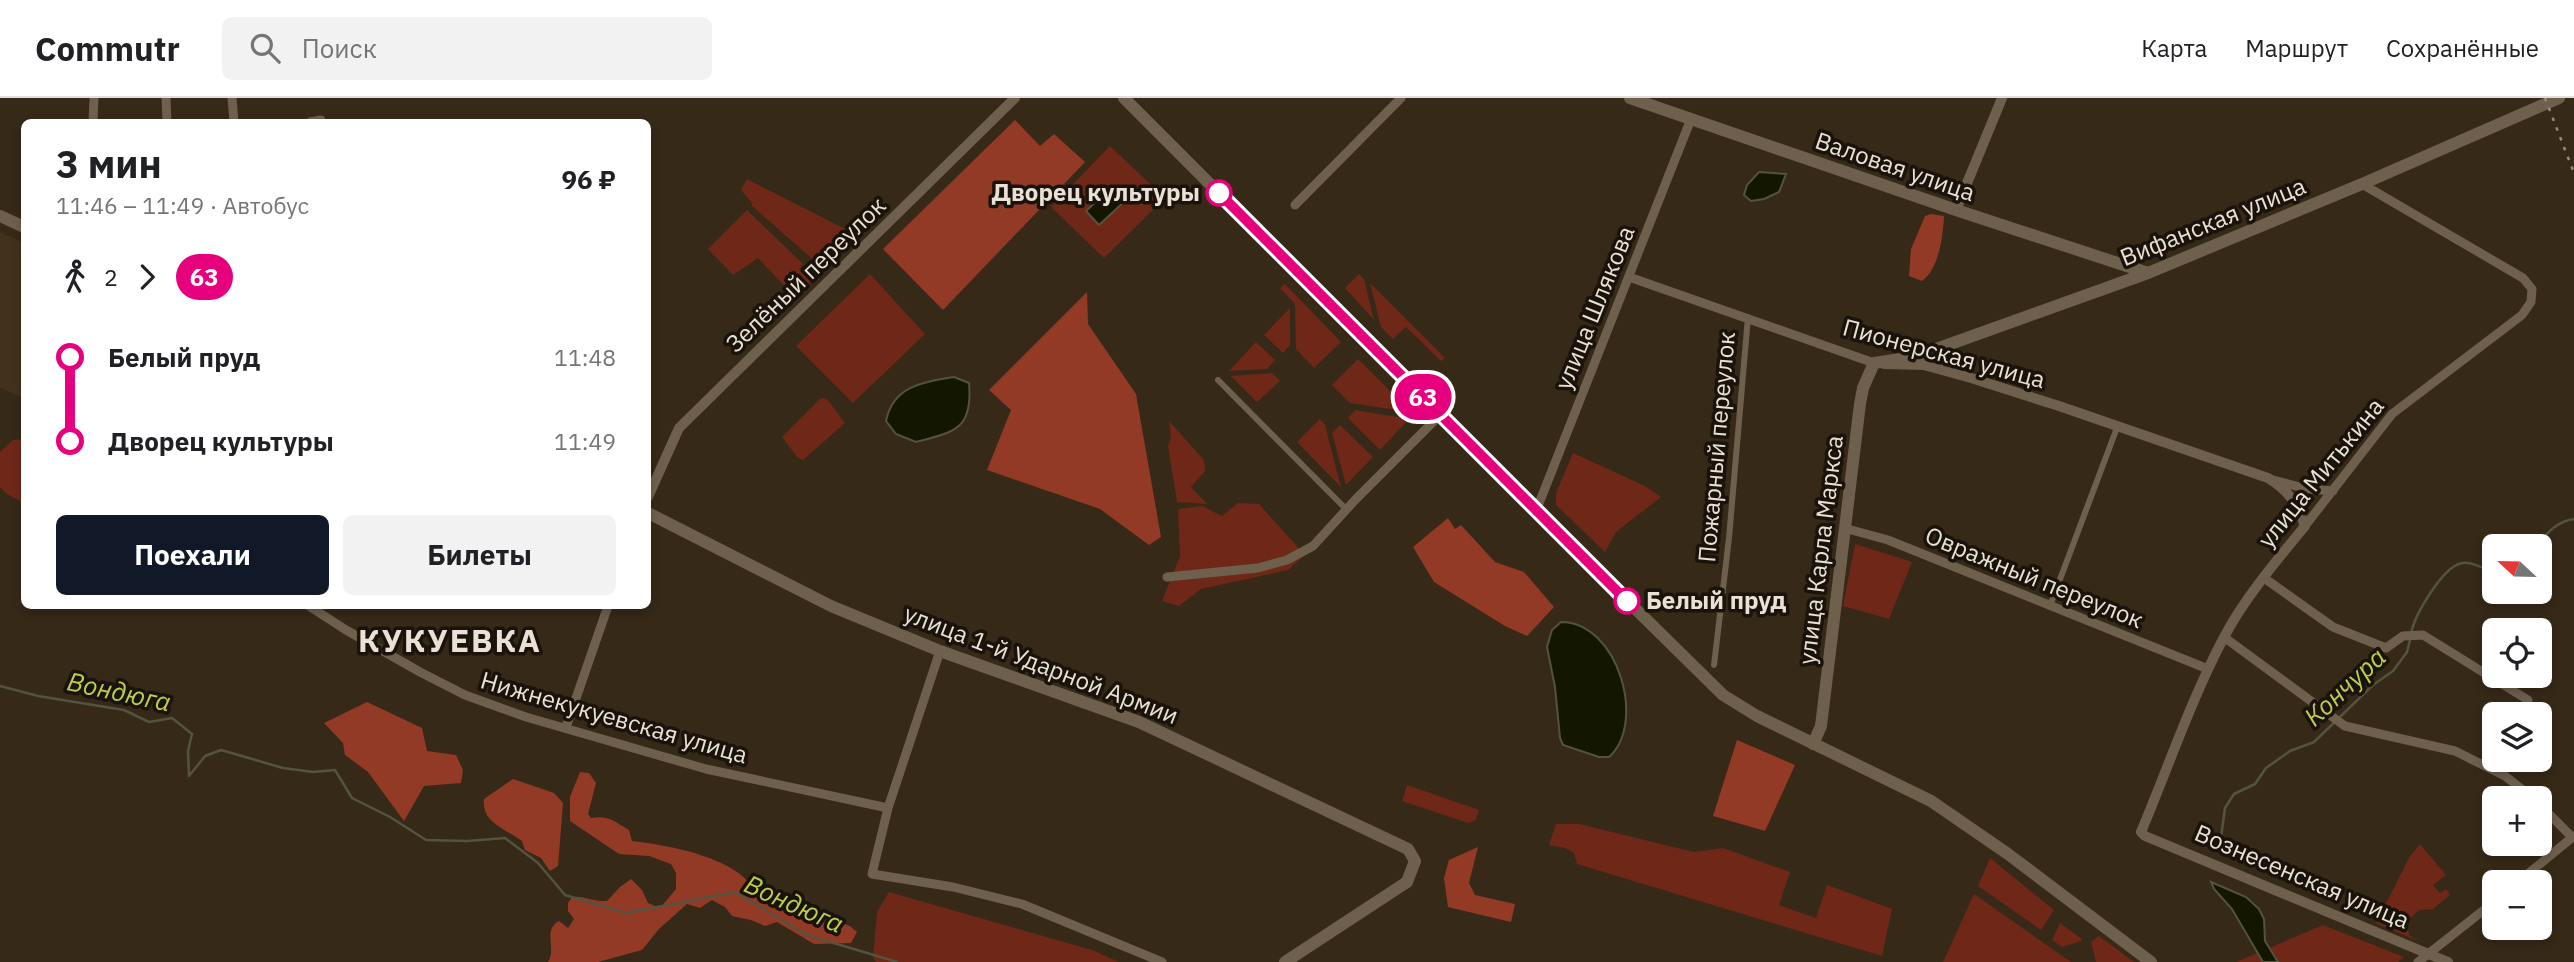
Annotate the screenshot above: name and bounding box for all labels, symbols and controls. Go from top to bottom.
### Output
search box [222,17,712,80]
text: Commutr [35,27,180,70]
icon: search [246,29,284,67]
text: Поиск [302,31,377,65]
text: Карта [2141,32,2207,64]
text: Маршрут [2245,32,2348,64]
text: Сохранённые [2386,32,2539,64]
street label: Валовая улица [1811,124,1980,208]
text: 3 мин [56,139,162,188]
text: 96 ₽ [561,162,616,196]
street label: Вифанская улица [2115,169,2310,273]
place label: Дворец культуры [991,176,1200,208]
marker: Дворец культуры [1206,180,1232,206]
street label: Зелёный переулок [718,189,892,359]
text: 11:46 – 11:49 · Автобус [56,190,309,220]
street label: улица Шлякова [1547,221,1642,394]
icon: walk [56,258,94,296]
icon: forward [128,258,166,296]
text: 63 [190,261,219,293]
text: 2 [104,262,118,292]
street label: Пионерская улица [1840,311,2049,395]
street label: Пожарный переулок [1690,330,1742,564]
text: Белый пруд [108,340,260,374]
text: 11:48 [554,342,616,372]
line badge: 63 [1392,374,1454,420]
text: 63 [1409,381,1437,413]
street label: улица Митькина [2250,391,2391,554]
text: Дворец культуры [108,424,334,458]
text: 11:49 [554,426,616,456]
street label: улица Карла Маркса [1790,433,1850,666]
button: Поехали [56,515,329,595]
button: Билеты [343,515,616,595]
street label: Овражный переулок [1921,519,2148,635]
north arrow [2482,534,2552,604]
map controls [2482,534,2552,940]
place label: Белый пруд [1646,584,1787,616]
marker: Белый пруд [1614,588,1640,614]
street label: улица 1-й Ударной Армии [900,597,1183,731]
button: locate [2482,618,2552,688]
district label: КУКУЕВКА [358,619,542,661]
water label: Кончура [2296,640,2393,733]
water label: Вондюга [64,663,174,719]
street label: Нижнекукуевская улица [477,664,752,771]
button: layers [2482,702,2552,772]
button: + [2482,786,2552,856]
street label: Вознесенская улица [2190,816,2415,936]
water label: Вондюга [739,866,849,940]
button: − [2482,870,2552,940]

